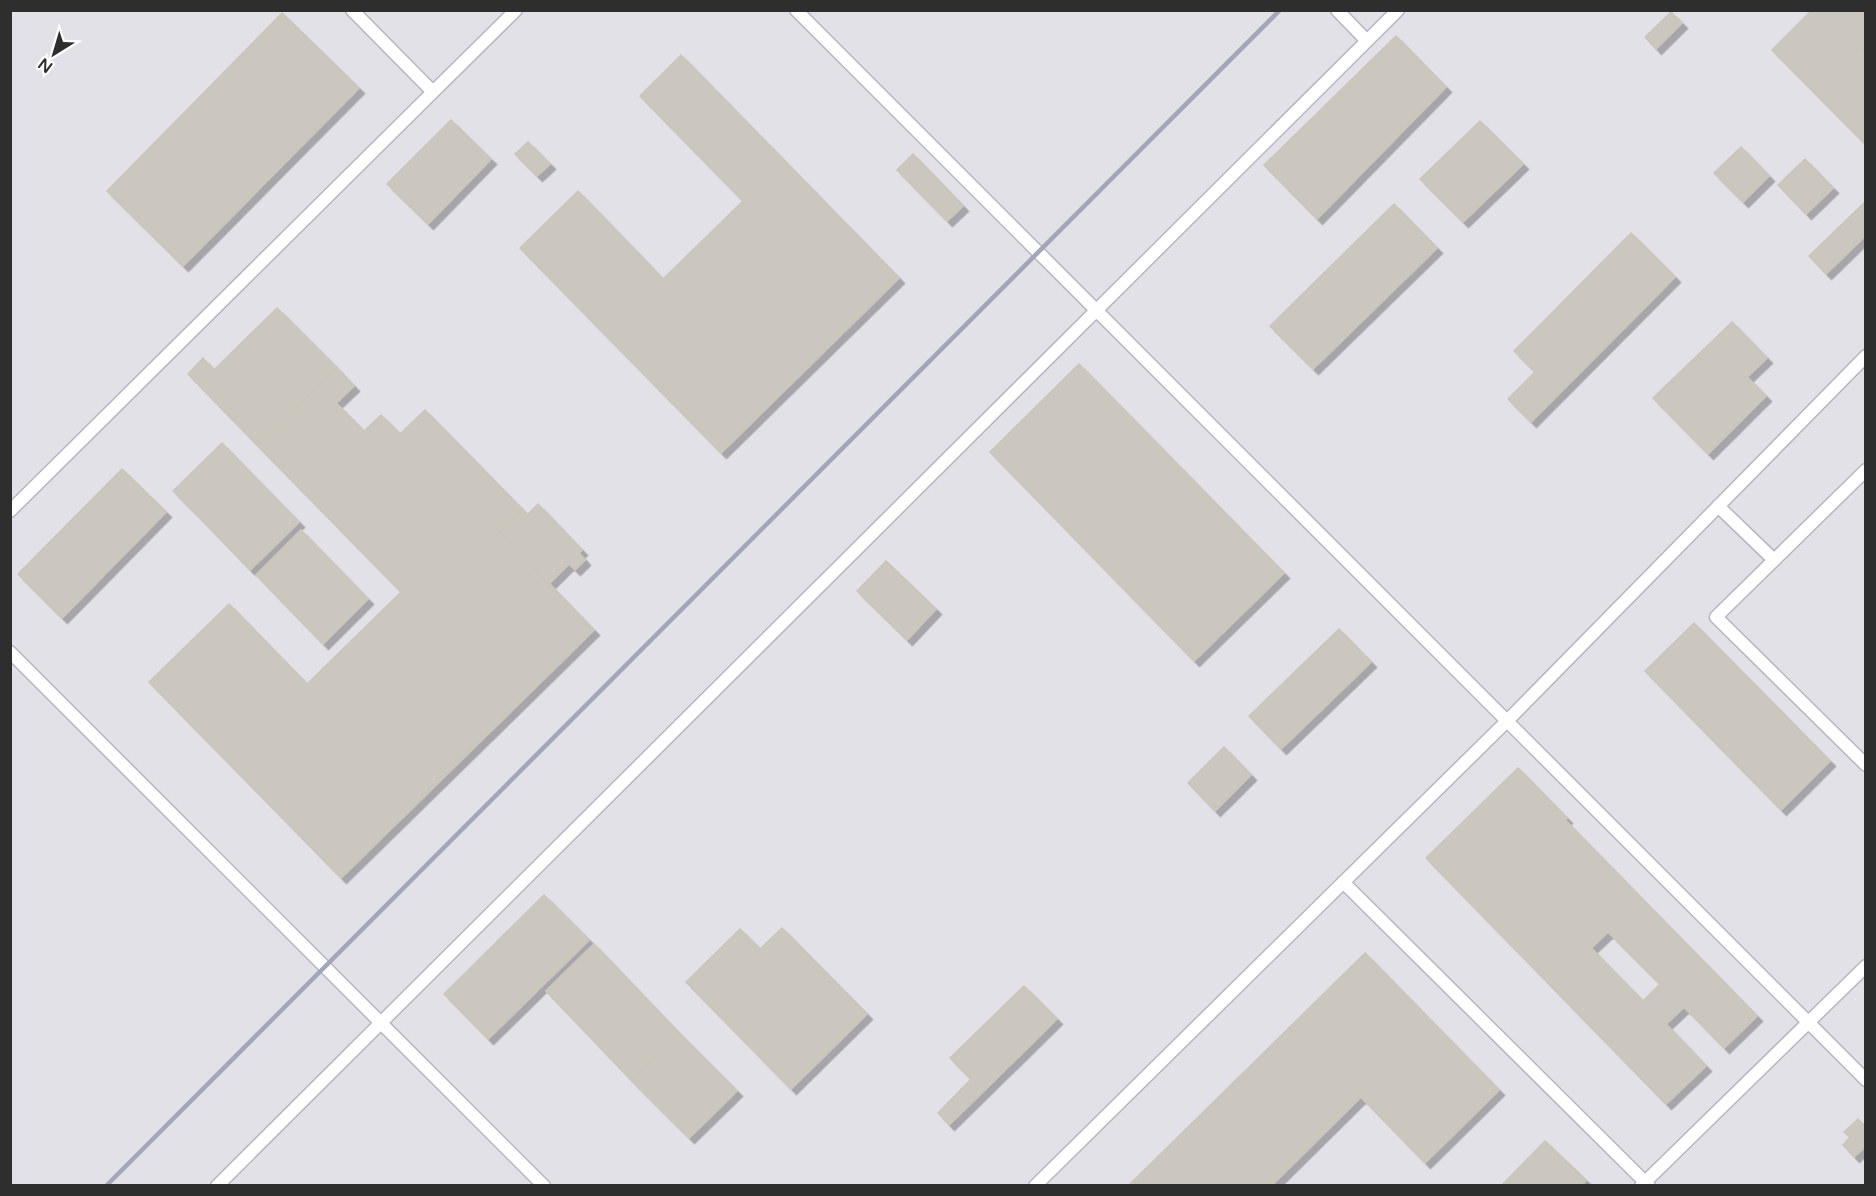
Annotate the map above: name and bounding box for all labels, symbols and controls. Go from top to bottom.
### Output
north arrow [24,24,84,84]
text: N [34,53,57,77]

